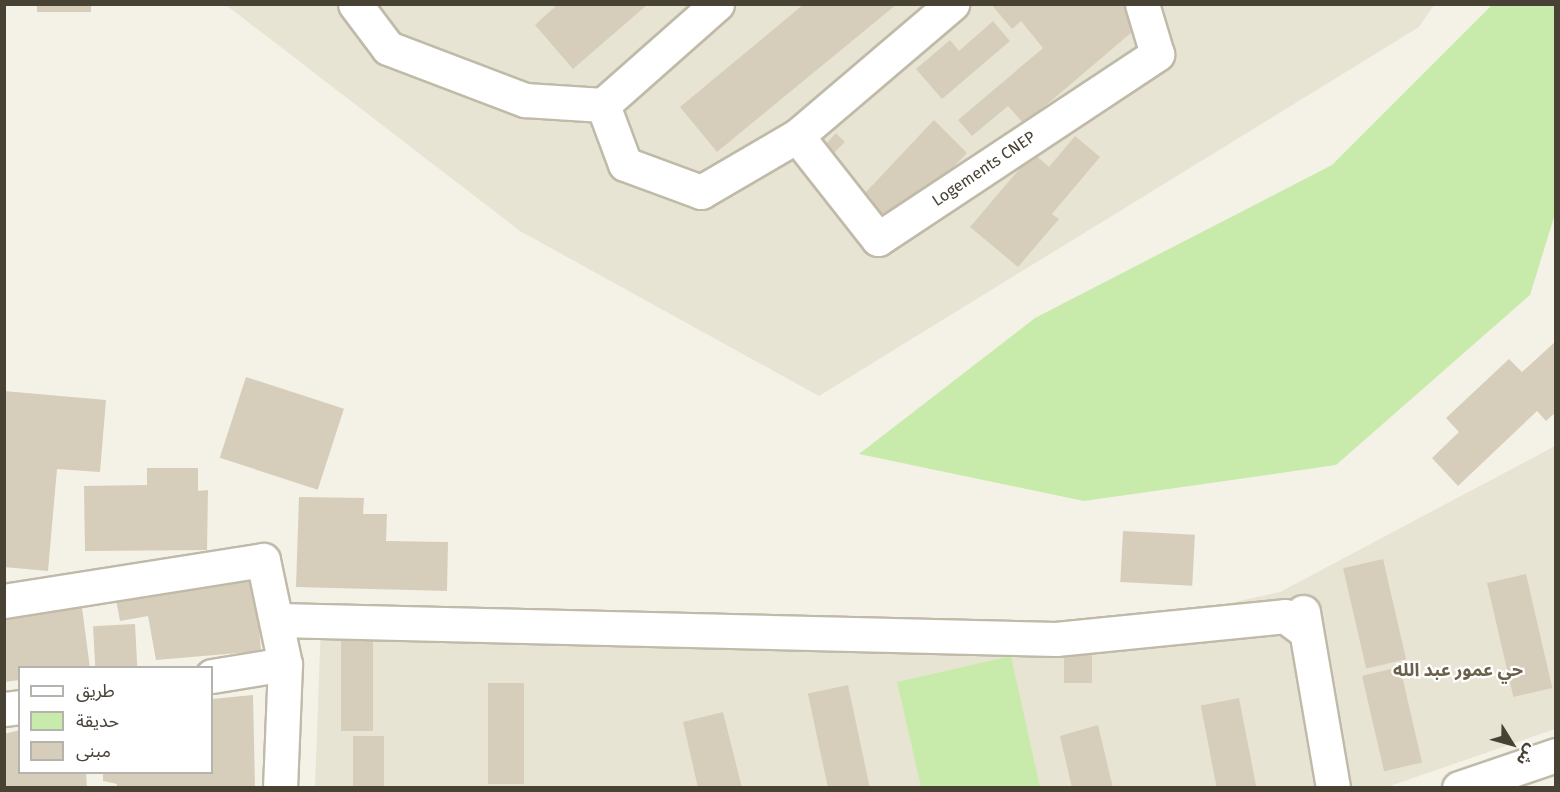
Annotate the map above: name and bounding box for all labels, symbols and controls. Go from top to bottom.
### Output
street label: Logements CNEP [929,127,1039,211]
district label: حي عمور عبد الله [1393,659,1523,681]
legend [18,666,213,774]
text: طريق [76,680,115,702]
text: حديقة [76,710,119,732]
north arrow [1482,714,1542,774]
text: مبنى [76,740,111,762]
text: ش [1513,741,1541,770]

